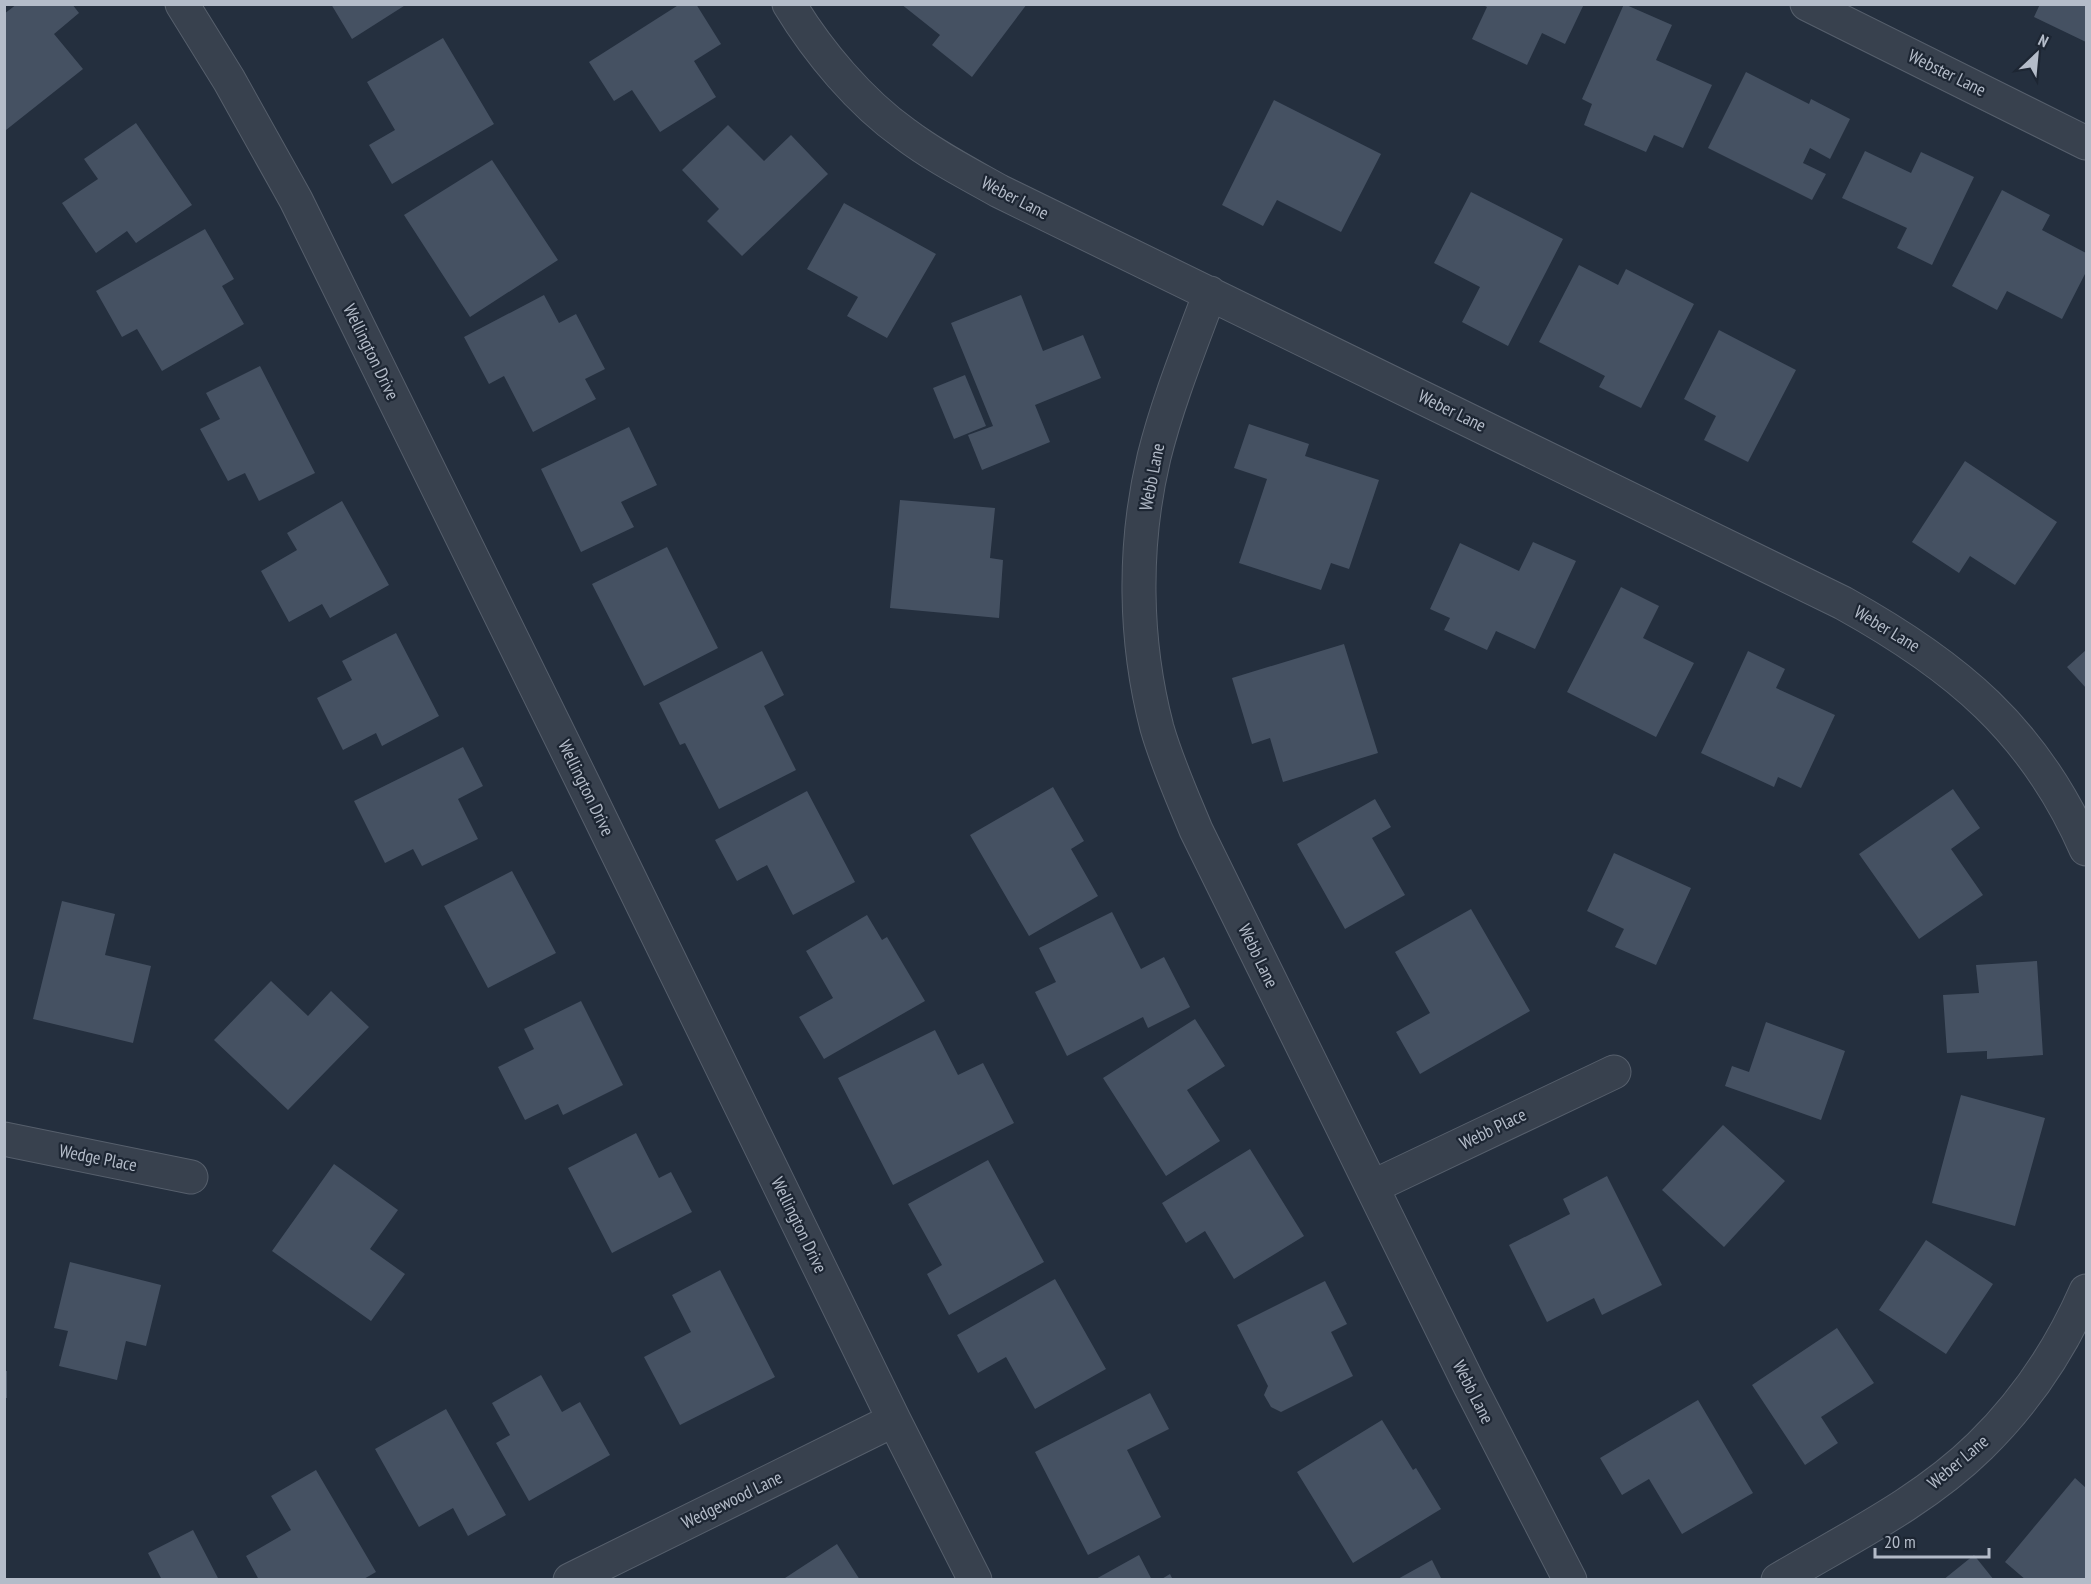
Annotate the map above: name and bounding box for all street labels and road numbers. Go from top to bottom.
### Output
street label: Webster Lane [1905,44,1990,101]
street label: Weber Lane [978,171,1053,224]
street label: Wellington Drive [338,300,405,403]
street label: Weber Lane [1415,384,1490,437]
street label: Webb Lane [1134,441,1169,513]
street label: Weber Lane [1850,600,1924,657]
street label: Wellington Drive [553,736,620,839]
street label: Webb Lane [1233,920,1284,991]
street label: Webb Place [1456,1103,1530,1155]
street label: Wedge Place [57,1139,139,1176]
street label: Wellington Drive [766,1173,833,1276]
street label: Webb Lane [1448,1356,1499,1427]
street label: Weber Lane [1922,1429,1993,1494]
street label: Wedgewood Lane [678,1465,786,1534]

